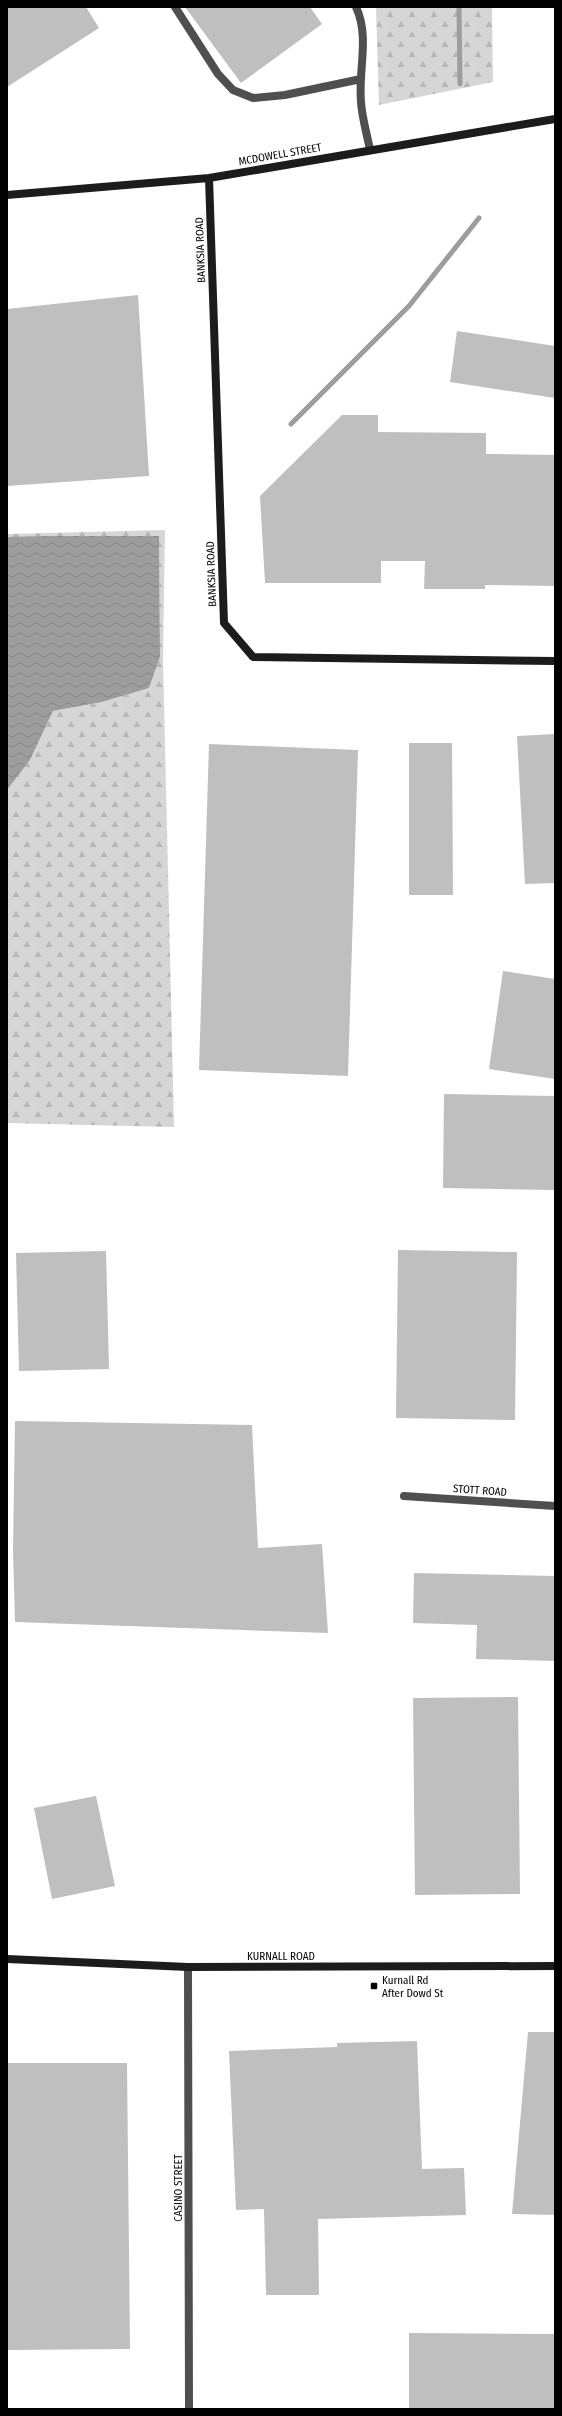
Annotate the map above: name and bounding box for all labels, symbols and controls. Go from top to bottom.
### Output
street label: MCDOWELL STREET [238,141,323,168]
street label: BANKSIA ROAD [193,217,208,283]
street label: BANKSIA ROAD [204,541,219,607]
street label: STOTT ROAD [453,1482,507,1499]
street label: KURNALL ROAD [247,1950,315,1963]
place label: Kurnall Rd After Dowd St [382,1974,444,2000]
marker: Kurnall Rd After Dowd St [369,1981,379,1991]
street label: CASINO STREET [172,2153,185,2222]

